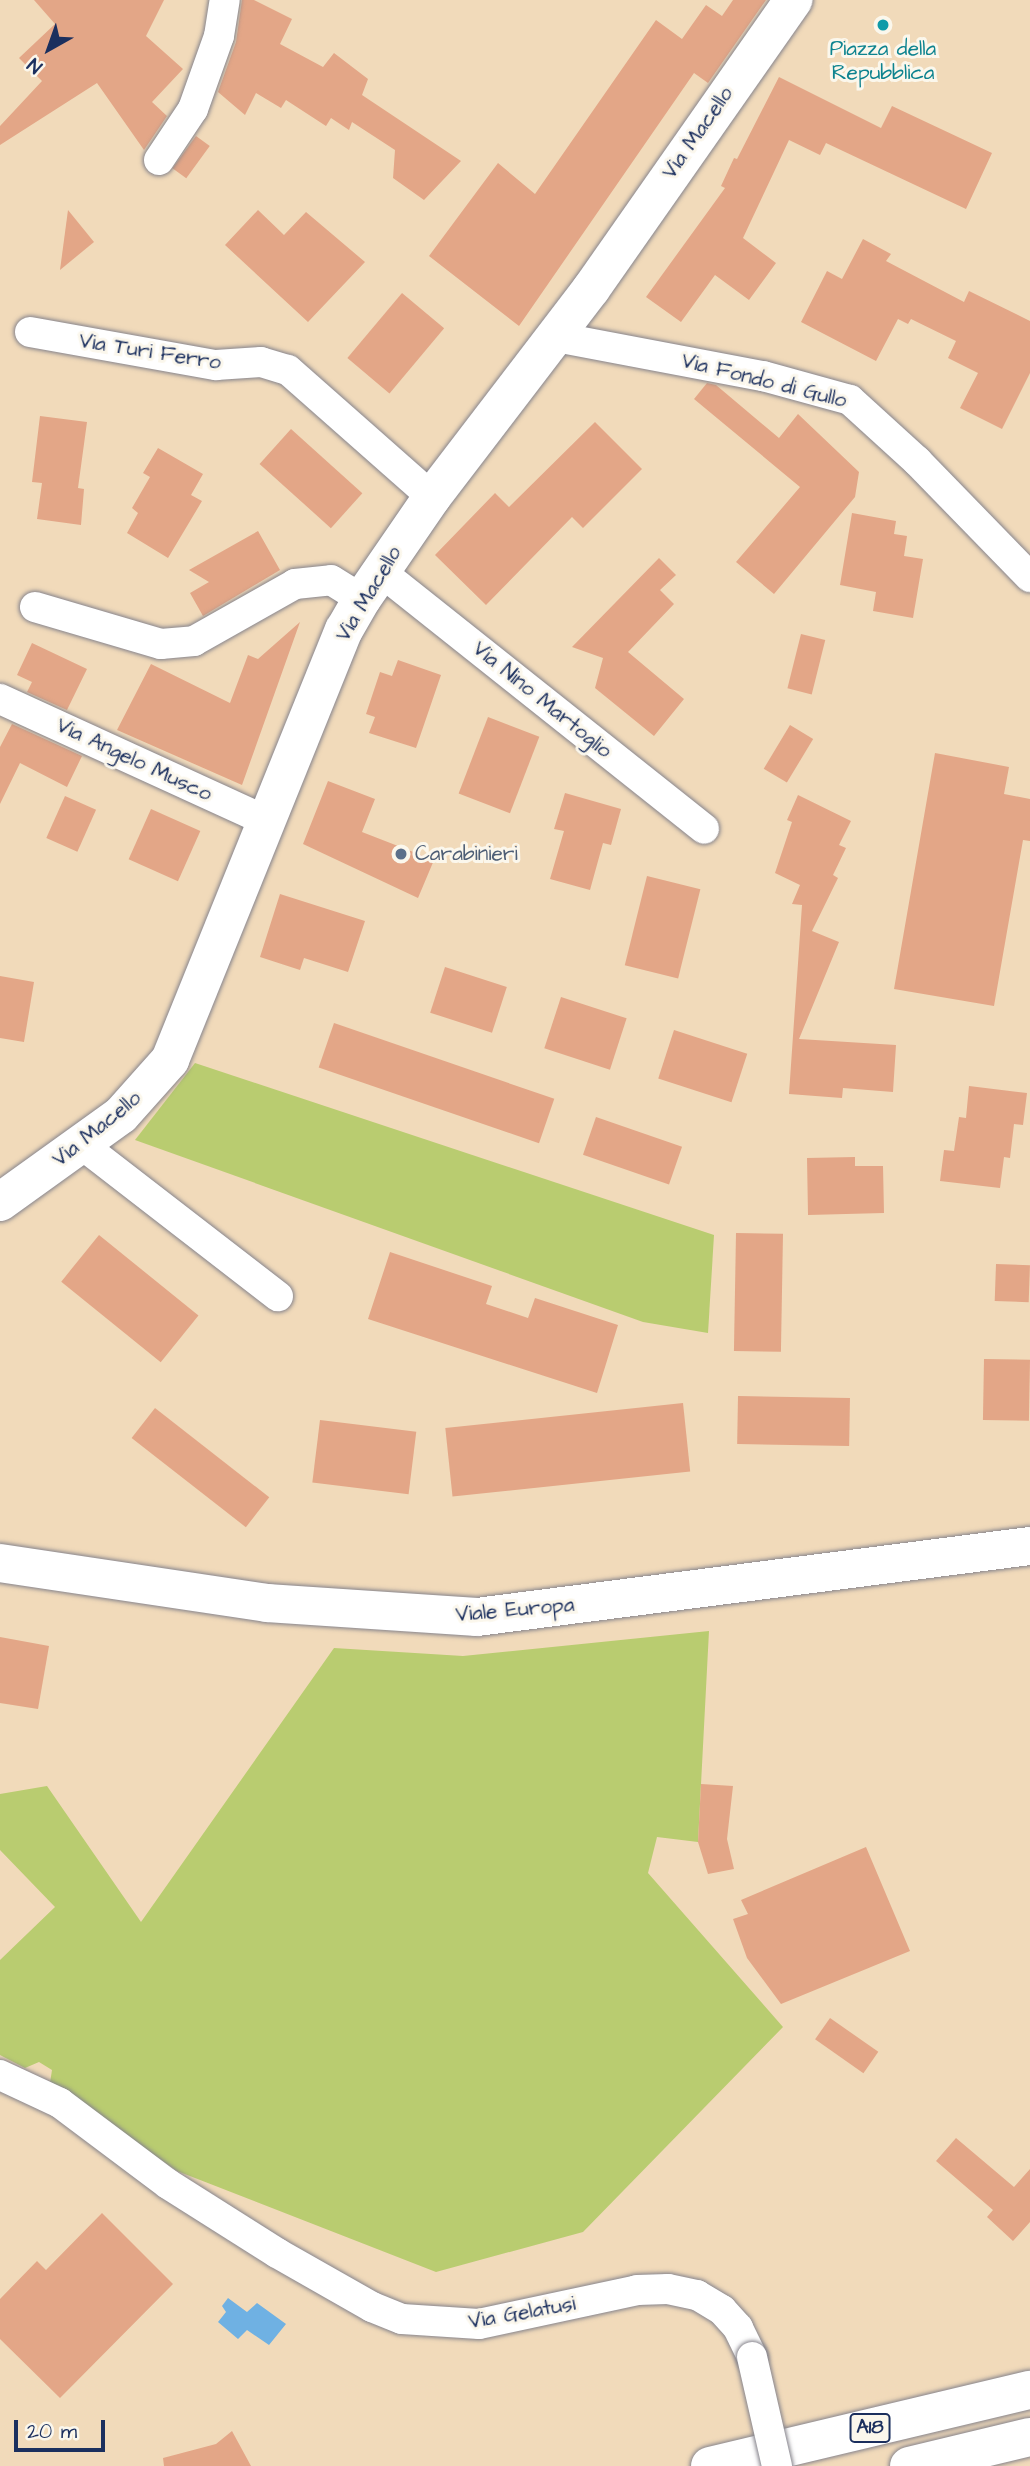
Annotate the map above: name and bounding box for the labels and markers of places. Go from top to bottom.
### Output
marker: Piazza della Repubblica [875,17,891,33]
place label: Piazza della Repubblica [830,36,936,86]
place label: Carabinieri [415,841,518,867]
marker: Carabinieri [393,846,409,862]

